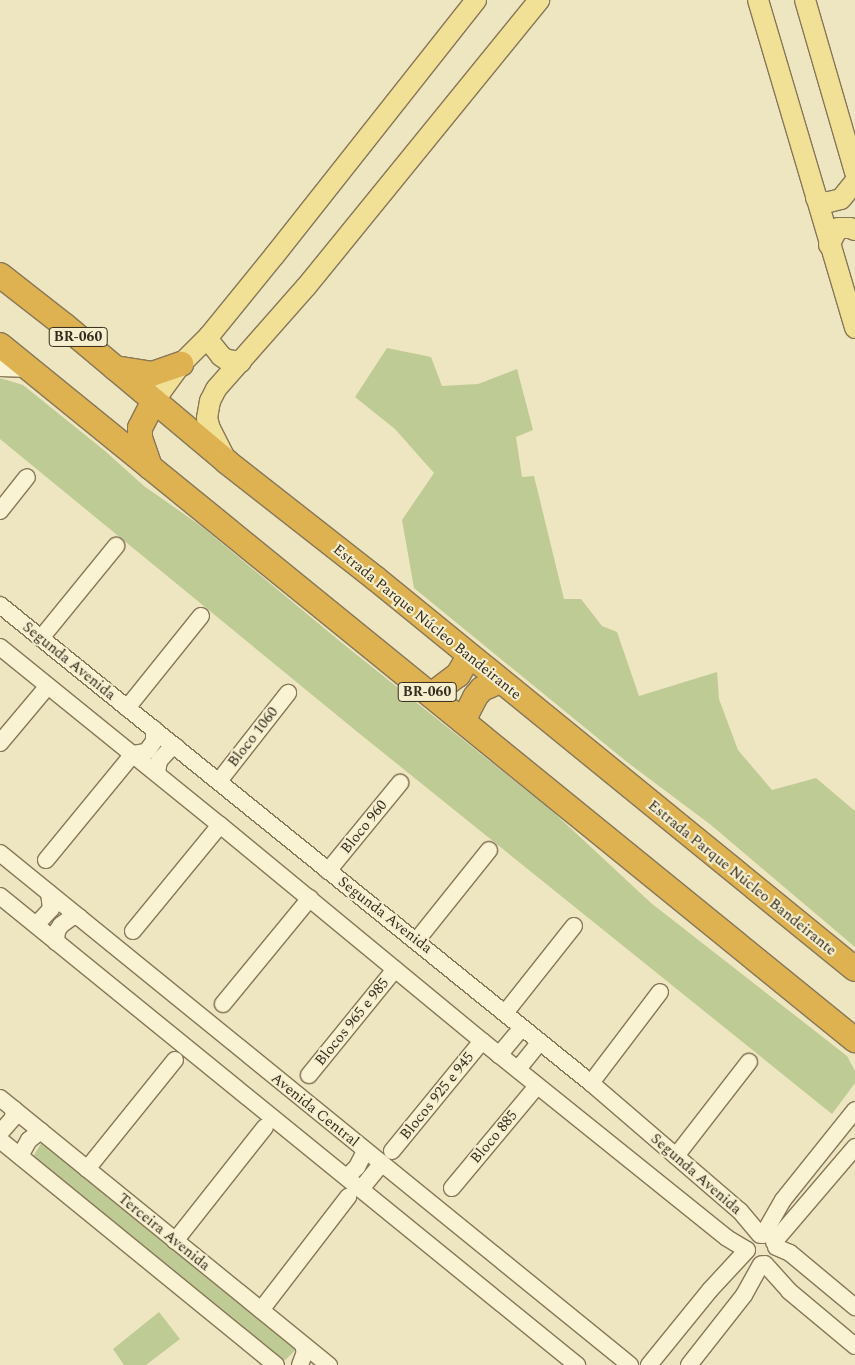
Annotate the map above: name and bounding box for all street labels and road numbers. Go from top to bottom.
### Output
road number: BR-060 [48,326,108,348]
street label: Estrada Parque Núcleo Bandeirante [329,540,525,704]
street label: Segunda Avenida [19,618,119,704]
road number: BR-060 [397,680,457,704]
street label: Bloco 1060 [224,703,282,771]
street label: Estrada Parque Núcleo Bandeirante [644,796,840,960]
street label: Bloco 960 [337,797,391,857]
street label: Segunda Avenida [334,873,436,957]
street label: Blocos 965 e 985 [311,975,393,1069]
street label: Blocos 925 e 945 [396,1049,478,1143]
street label: Avenida Central [267,1069,363,1151]
street label: Bloco 885 [467,1107,521,1167]
street label: Segunda Avenida [647,1130,745,1218]
street label: Terceira Avenida [114,1189,214,1275]

